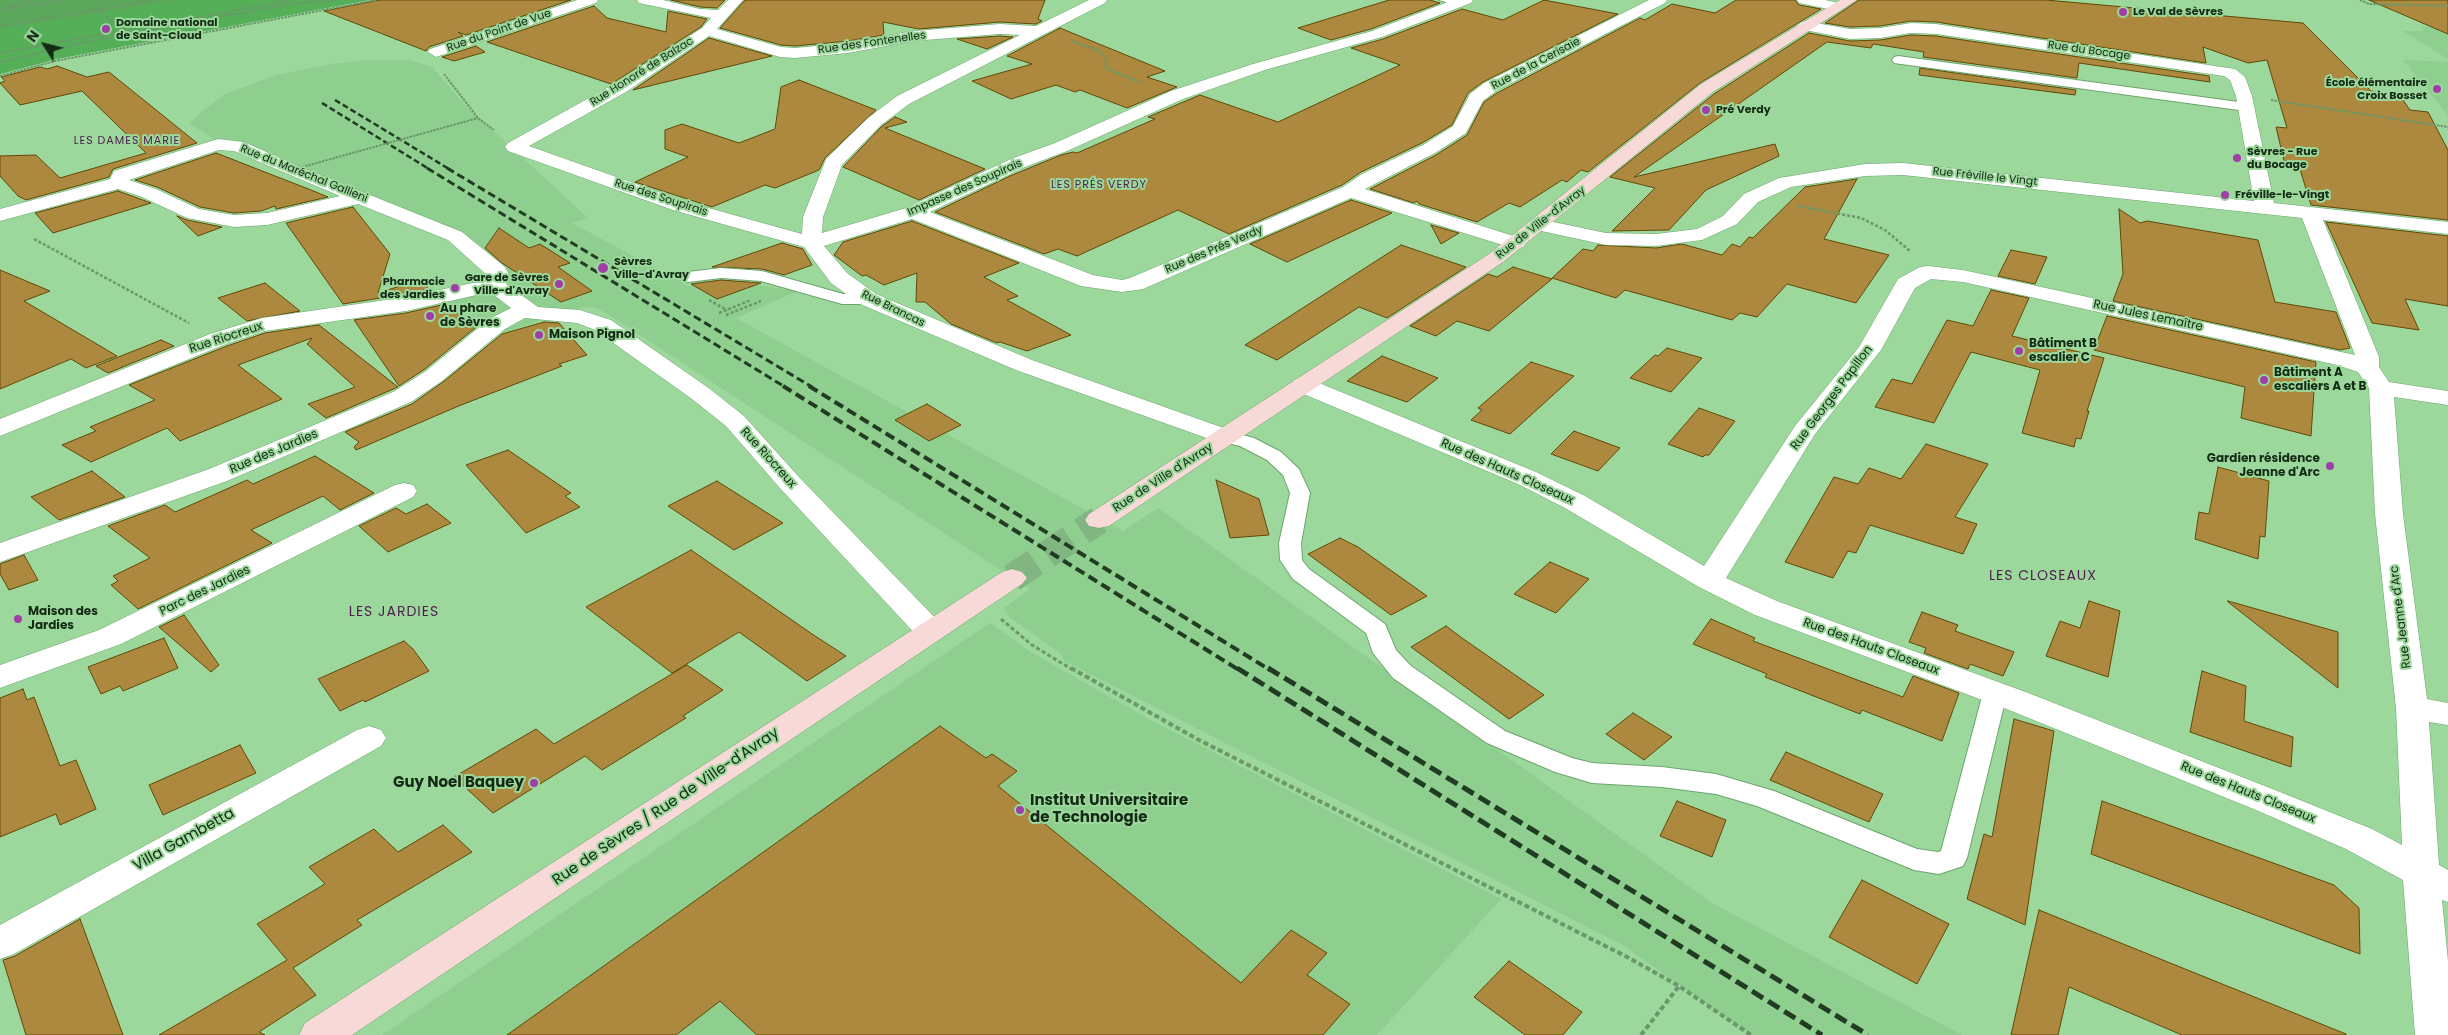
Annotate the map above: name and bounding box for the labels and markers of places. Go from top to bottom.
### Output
place label: Le Val de Sèvres [2133,5,2223,19]
marker: Le Val de Sèvres [2117,6,2129,18]
place label: Domaine national de Saint-Cloud [116,16,218,42]
marker: Domaine national de Saint-Cloud [100,23,112,35]
place label: École élémentaire Croix Bosset [2326,76,2427,102]
marker: École élémentaire Croix Bosset [2431,83,2443,95]
place label: Pré Verdy [1716,103,1771,117]
marker: Pré Verdy [1700,104,1712,116]
place label: Sèvres - Rue du Bocage [2247,145,2317,171]
marker: Sèvres - Rue du Bocage [2231,152,2243,164]
place label: Fréville-le-Vingt [2235,188,2329,202]
marker: Fréville-le-Vingt [2219,189,2231,201]
place label: Sèvres Ville-d'Avray [614,255,689,281]
marker: Sèvres Ville-d'Avray [596,261,610,275]
place label: Gare de Sèvres Ville-d'Avray [465,271,549,297]
place label: Pharmacie des Jardies [380,275,445,301]
marker: Gare de Sèvres Ville-d'Avray [553,278,565,290]
marker: Pharmacie des Jardies [449,282,461,294]
place label: Au phare de Sèvres [440,302,500,330]
marker: Au phare de Sèvres [424,310,436,322]
place label: Maison Pignol [549,328,635,342]
marker: Maison Pignol [533,329,545,341]
place label: Bâtiment B escalier C [2029,337,2097,365]
marker: Bâtiment B escalier C [2013,345,2025,357]
place label: Bâtiment A escaliers A et B [2274,366,2366,394]
marker: Bâtiment A escaliers A et B [2258,374,2270,386]
place label: Gardien résidence Jeanne d'Arc [2207,452,2320,480]
marker: Gardien résidence Jeanne d'Arc [2324,460,2336,472]
place label: Maison des Jardies [28,605,98,633]
marker: Maison des Jardies [12,613,24,625]
place label: Guy Noel Baquey [393,774,524,792]
marker: Guy Noel Baquey [528,777,540,789]
place label: Institut Universitaire de Technologie [1030,792,1188,827]
marker: Institut Universitaire de Technologie [1014,804,1026,816]

